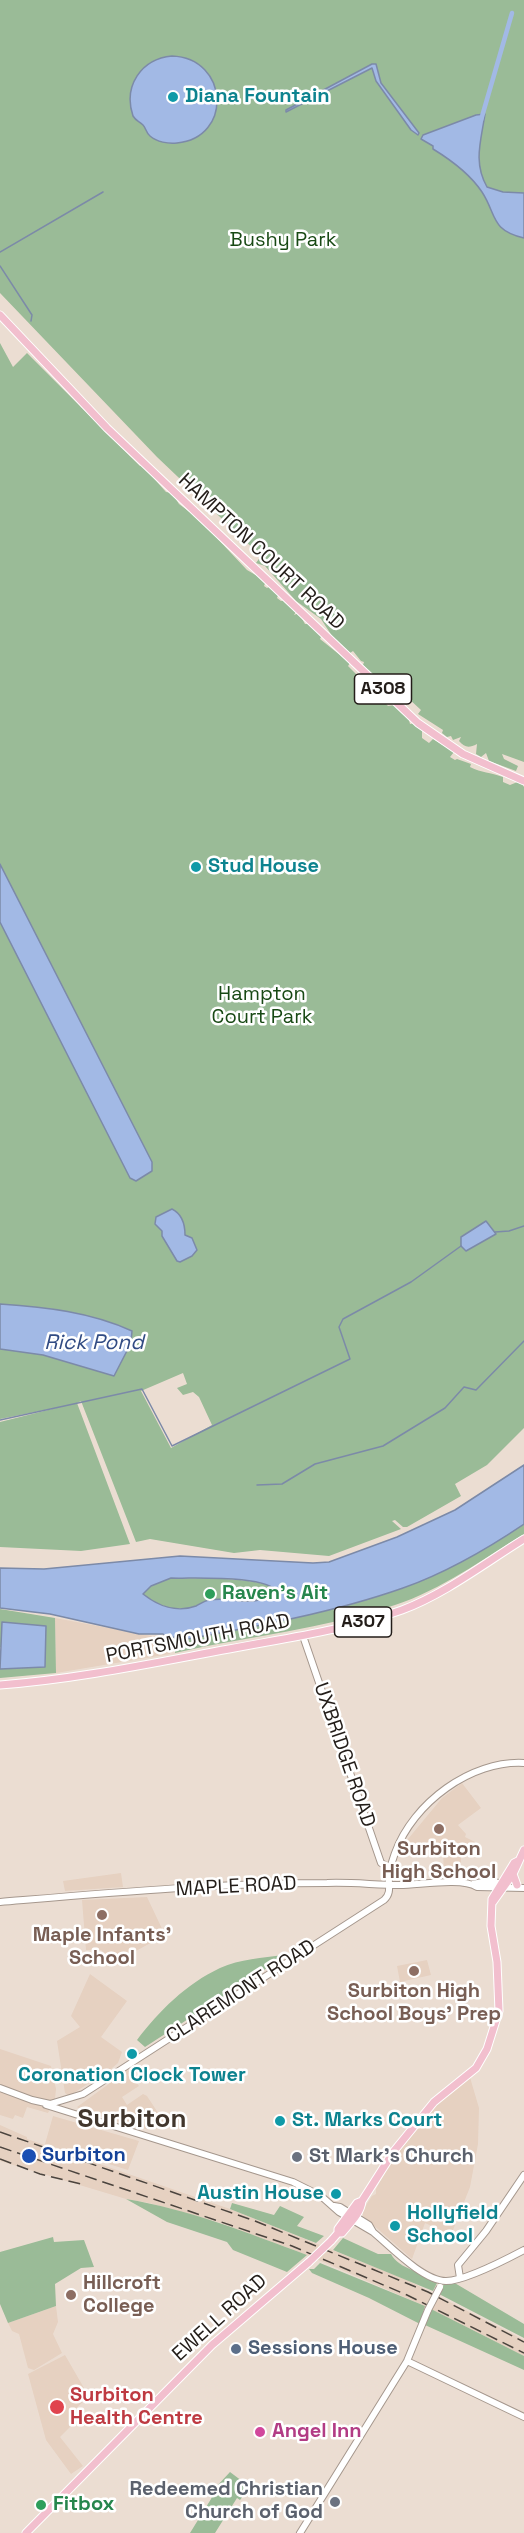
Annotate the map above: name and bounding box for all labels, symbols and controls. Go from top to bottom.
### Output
place label: Diana Fountain [185,85,330,109]
marker: Diana Fountain [166,90,180,104]
park label: Bushy Park [229,229,337,253]
street label: HAMPTON COURT ROAD [173,469,349,635]
road number: A308 [354,674,412,704]
place label: Stud House [208,855,319,879]
marker: Stud House [189,860,203,874]
park label: Hampton Court Park [212,983,312,1030]
water label: Rick Pond [44,1330,144,1356]
place label: Raven's Ait [222,1582,328,1606]
marker: Raven's Ait [203,1587,217,1601]
road number: A307 [334,1607,392,1637]
street label: PORTSMOUTH ROAD [104,1609,292,1669]
street label: UXBRIDGE ROAD [308,1680,380,1830]
marker: Surbiton High School [432,1822,446,1836]
place label: Surbiton High School [382,1838,496,1885]
street label: MAPLE ROAD [175,1872,297,1902]
marker: Maple Infants' School [95,1908,109,1922]
place label: Maple Infants' School [33,1924,171,1971]
street label: CLAREMONT ROAD [162,1935,320,2049]
marker: Surbiton High School Boys' Prep [407,1964,421,1978]
place label: Surbiton High School Boys' Prep [327,1980,501,2027]
marker: Coronation Clock Tower [125,2047,139,2061]
place label: Coronation Clock Tower [18,2064,246,2088]
district label: Surbiton [78,2104,186,2136]
place label: St. Marks Court [292,2109,442,2133]
marker: St. Marks Court [273,2114,287,2128]
place label: Surbiton [42,2144,126,2168]
place label: St Mark's Church [309,2145,474,2169]
marker: Surbiton [20,2147,38,2165]
marker: St Mark's Church [290,2150,304,2164]
place label: Austin House [197,2182,324,2206]
marker: Austin House [329,2187,343,2201]
place label: Hollyfield School [407,2202,498,2249]
marker: Hollyfield School [388,2219,402,2233]
street label: EWELL ROAD [168,2269,272,2367]
place label: Hillcroft College [83,2272,161,2319]
marker: Hillcroft College [64,2288,78,2302]
place label: Sessions House [248,2337,398,2361]
marker: Sessions House [229,2342,243,2356]
place label: Surbiton Health Centre [70,2384,203,2431]
marker: Surbiton Health Centre [48,2398,66,2416]
place label: Angel Inn [272,2420,362,2444]
marker: Angel Inn [253,2425,267,2439]
place label: Redeemed Christian Church of God [129,2478,323,2525]
place label: Fitbox [53,2493,114,2517]
marker: Redeemed Christian Church of God [328,2495,342,2509]
marker: Fitbox [34,2498,48,2512]

